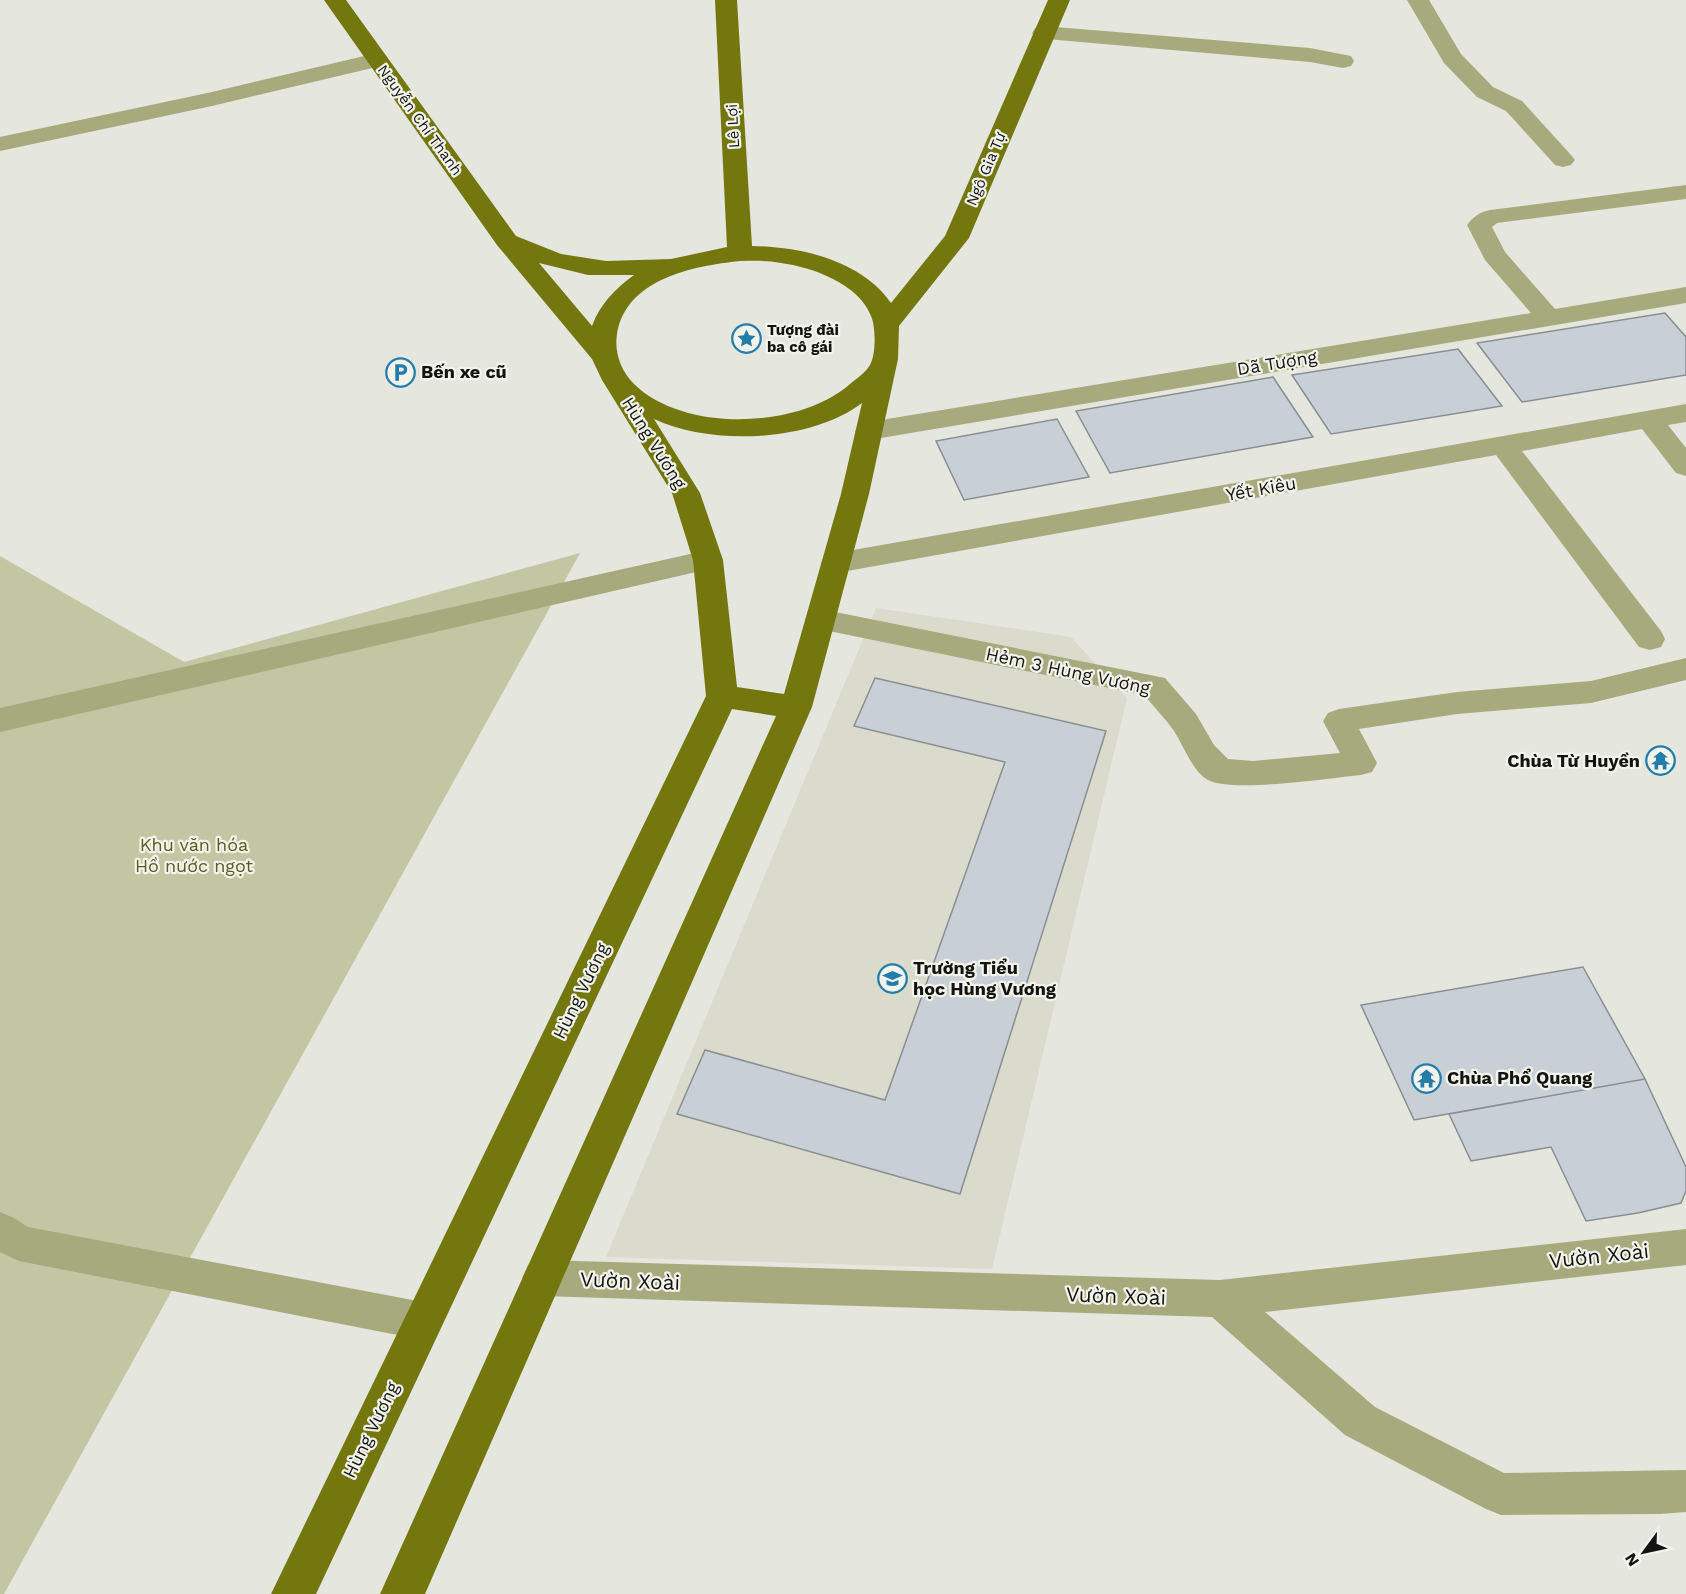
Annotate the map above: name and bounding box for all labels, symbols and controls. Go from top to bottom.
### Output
street label: Nguyễn Chí Thanh [374,61,467,179]
street label: Lê Lợi [723,103,743,149]
street label: Ngô Gia Tự [962,129,1010,208]
place label: Tượng đài ba cô gái [767,321,839,356]
place icon: Tượng đài ba cô gái [730,323,762,355]
street label: Dã Tượng [1235,346,1319,379]
parking icon: Bến xe cũ [384,356,416,388]
place label: Bến xe cũ [421,361,507,382]
street label: Hùng Vương [618,393,691,493]
street label: Yết Kiêu [1224,472,1298,505]
street label: Hẻm 3 Hùng Vương [984,643,1153,698]
temple icon: Chùa Từ Huyền [1645,745,1677,777]
place label: Chùa Từ Huyền [1507,750,1640,771]
park label: Khu văn hóa Hồ nước ngọt [135,834,254,876]
street label: Hùng Vương [548,939,613,1042]
place label: Trường Tiểu học Hùng Vương [913,957,1057,999]
school or university icon: Trường Tiểu học Hùng Vương [876,962,908,994]
temple icon: Chùa Phổ Quang [1410,1062,1442,1094]
place label: Chùa Phổ Quang [1447,1067,1593,1088]
street label: Vườn Xoài [1548,1238,1650,1273]
street label: Vườn Xoài [579,1266,681,1295]
street label: Vườn Xoài [1065,1281,1167,1310]
street label: Hùng Vương [338,1378,403,1481]
north arrow [1614,1522,1674,1582]
text: N [1621,1550,1643,1570]

